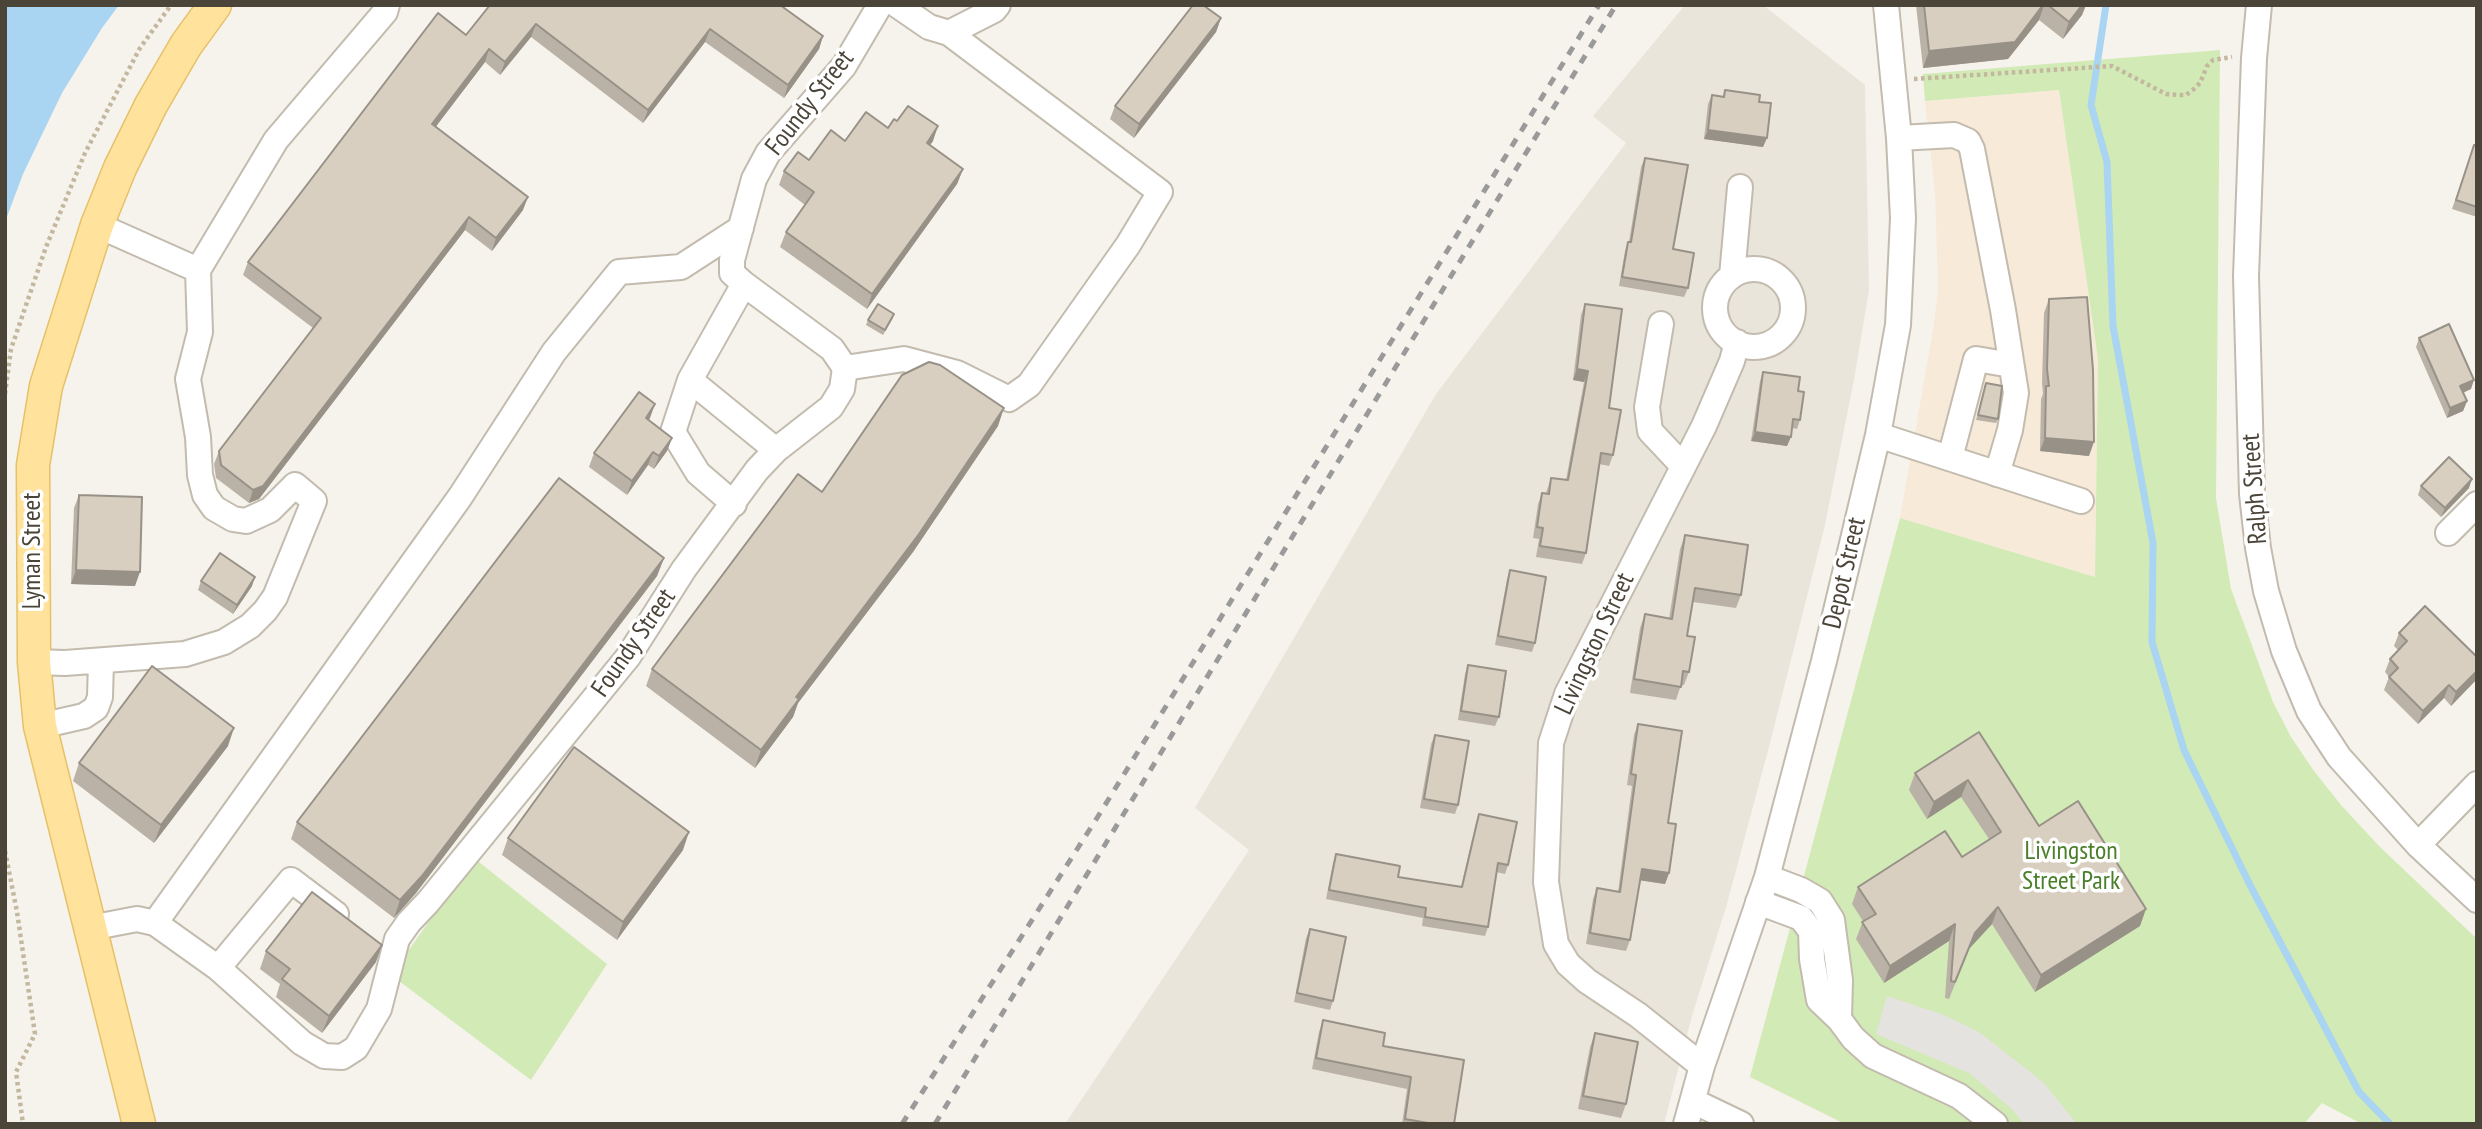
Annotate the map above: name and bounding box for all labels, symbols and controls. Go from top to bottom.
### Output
street label: Foundy Street [759,44,861,162]
street label: Ralph Street [2236,433,2274,545]
street label: Lyman Street [17,493,49,609]
street label: Depot Street [1817,514,1873,632]
street label: Livingston Street [1549,568,1641,720]
street label: Foundy Street [585,583,683,703]
park label: Livingston Street Park [2022,836,2120,898]

